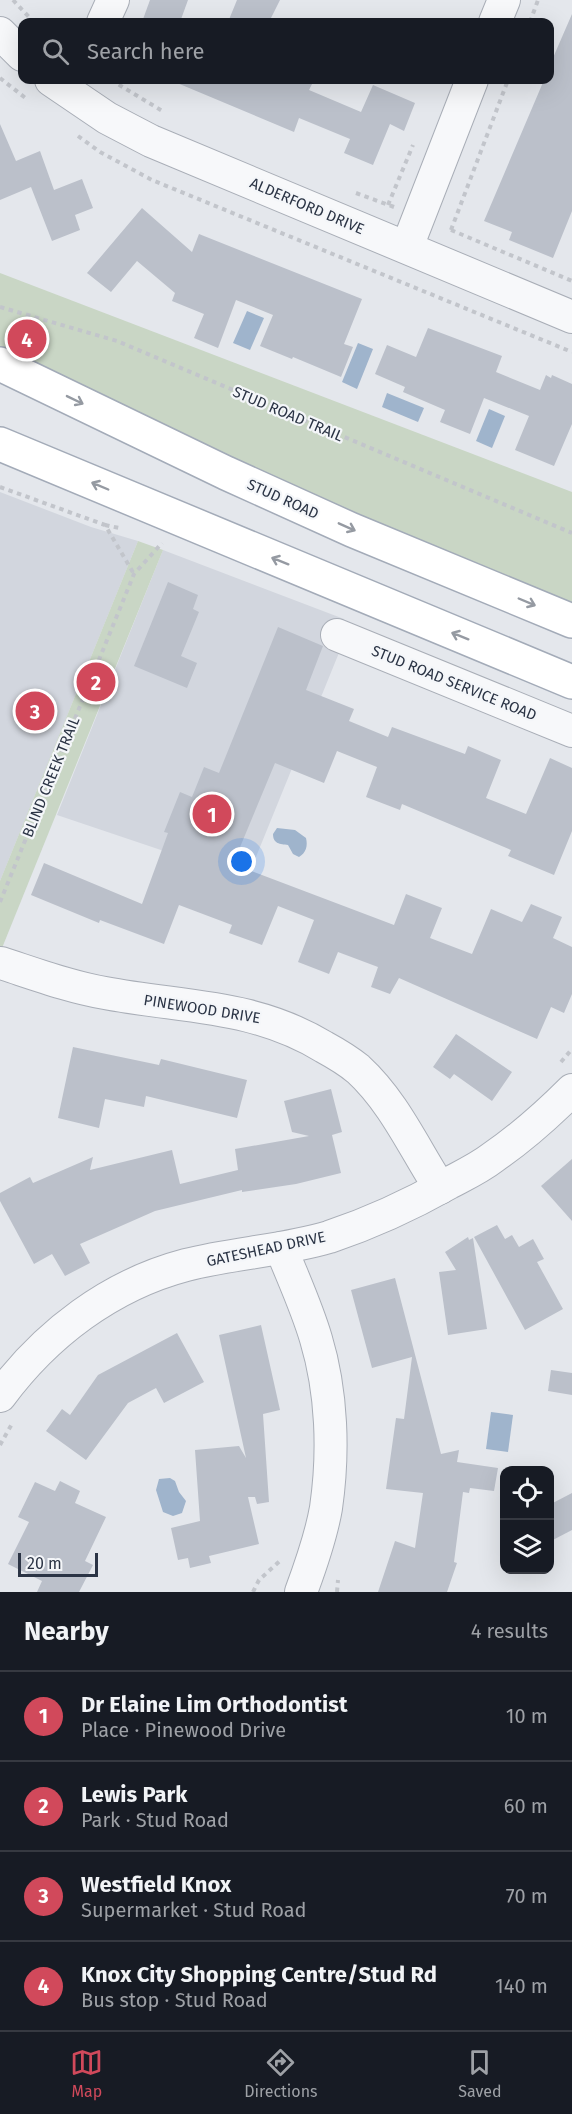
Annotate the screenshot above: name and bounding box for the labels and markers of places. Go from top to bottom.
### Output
pin: 4 [8,316,46,362]
pin: 2 [76,660,116,704]
pin: 3 [15,688,54,734]
pin: 1 [192,792,232,836]

